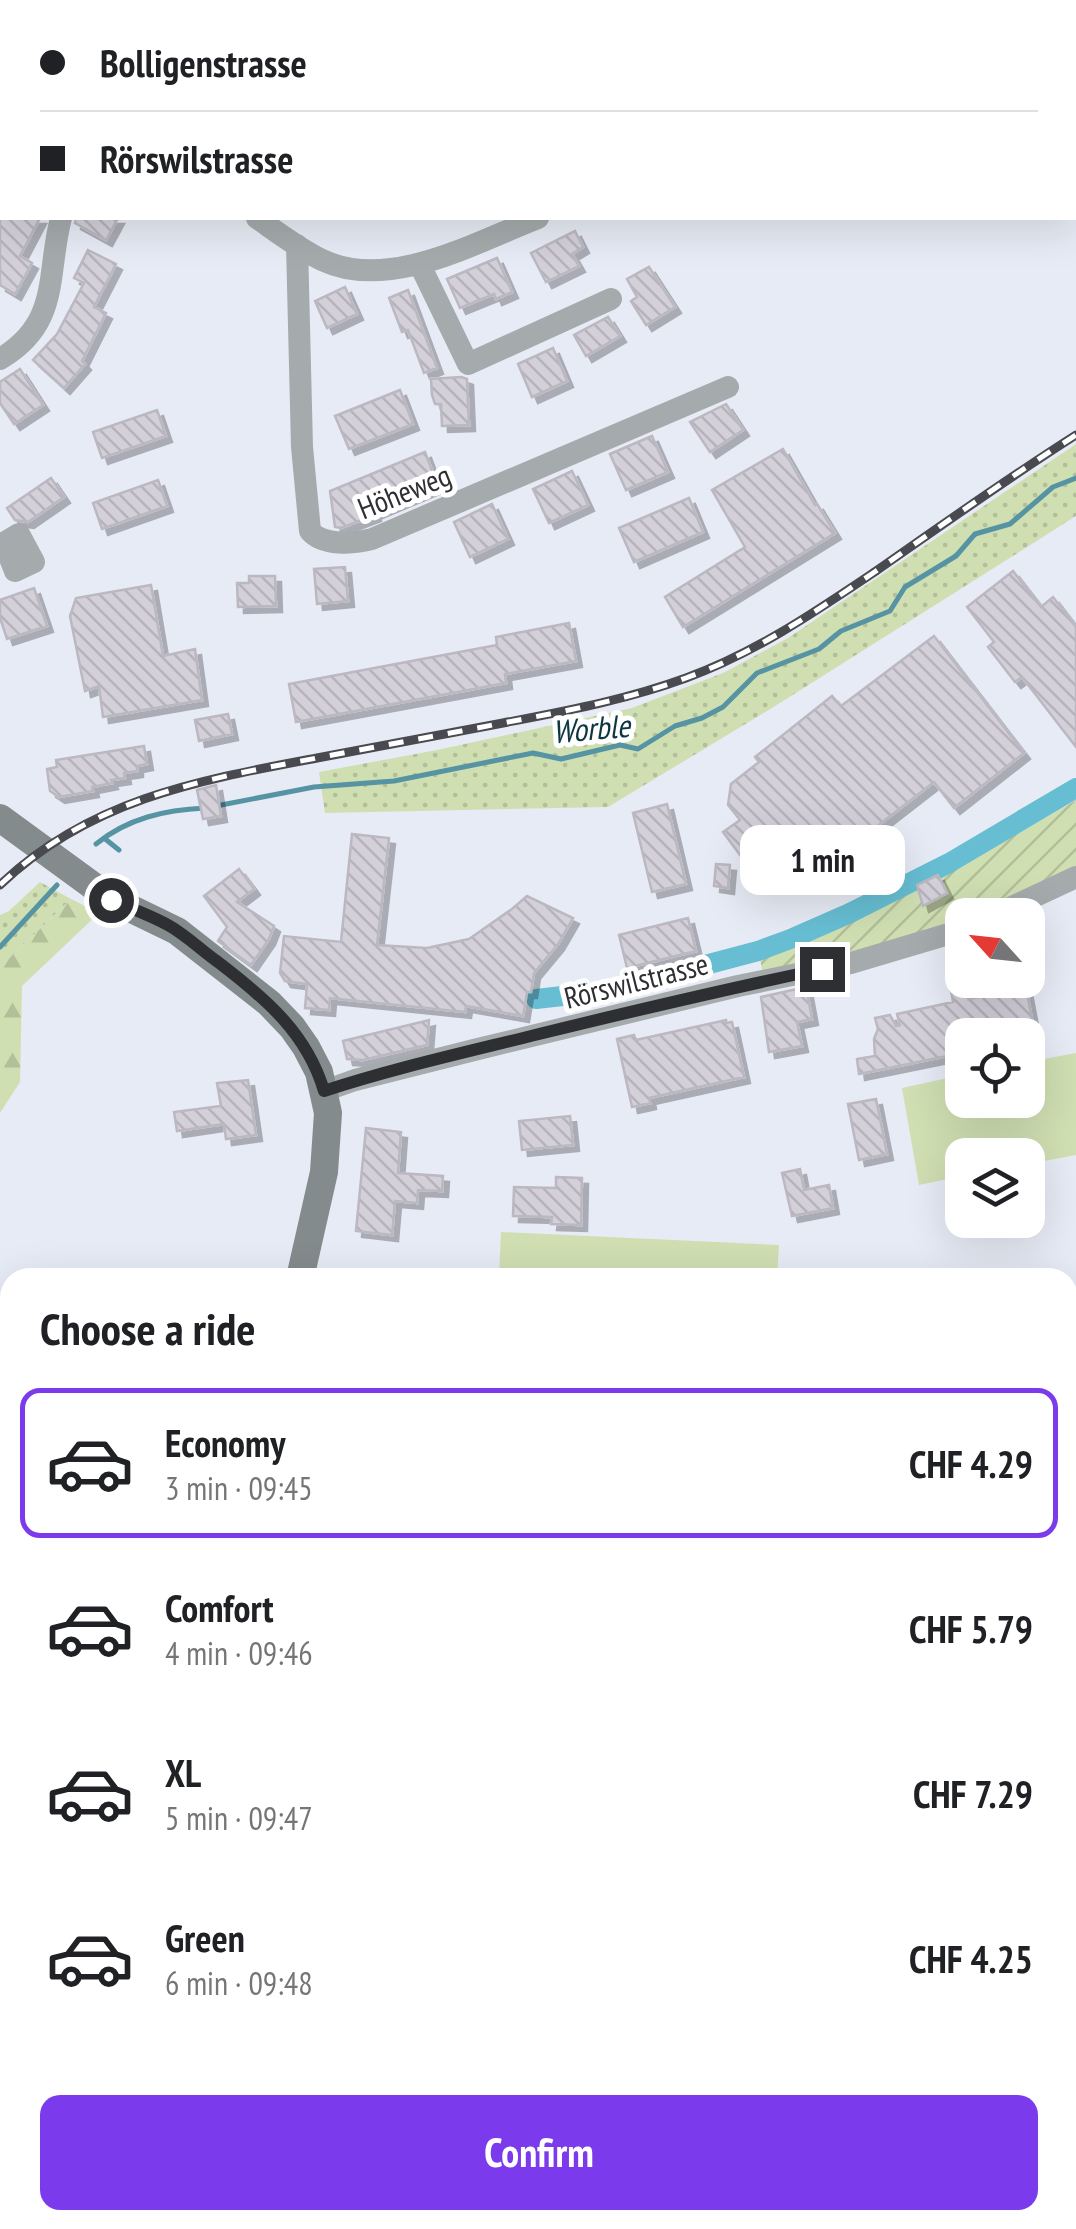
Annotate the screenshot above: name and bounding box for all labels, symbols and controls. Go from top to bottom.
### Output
text: Bolligenstrasse [100,38,307,87]
text: Rörswilstrasse [100,134,293,183]
street label: Höheweg [352,455,456,527]
water label: Worble [551,704,633,752]
callout: 1 min [740,824,904,894]
text: 1 min [790,839,855,881]
route start [89,878,134,923]
north arrow [945,898,1045,998]
map controls [945,898,1045,1238]
street label: Rörswilstrasse [560,943,712,1017]
route end [800,947,845,992]
button: locate [945,1018,1045,1118]
button: layers [945,1138,1045,1238]
text: Choose a ride [40,1299,255,1357]
icon: car [45,1418,135,1508]
text: Economy [165,1418,285,1467]
text: CHF 4.29 [909,1439,1033,1488]
text: 3 min · 09:45 [165,1467,313,1509]
icon: car [45,1583,135,1673]
text: Comfort [165,1583,274,1632]
text: CHF 5.79 [909,1604,1033,1653]
text: 4 min · 09:46 [165,1632,313,1674]
icon: car [45,1748,135,1838]
text: XL [165,1748,201,1797]
text: CHF 7.29 [913,1769,1033,1818]
text: 5 min · 09:47 [165,1797,313,1839]
icon: car [45,1913,135,2003]
text: Green [165,1913,245,1962]
text: CHF 4.25 [909,1934,1033,1983]
text: 6 min · 09:48 [165,1962,313,2004]
button: Confirm [40,2095,1038,2210]

